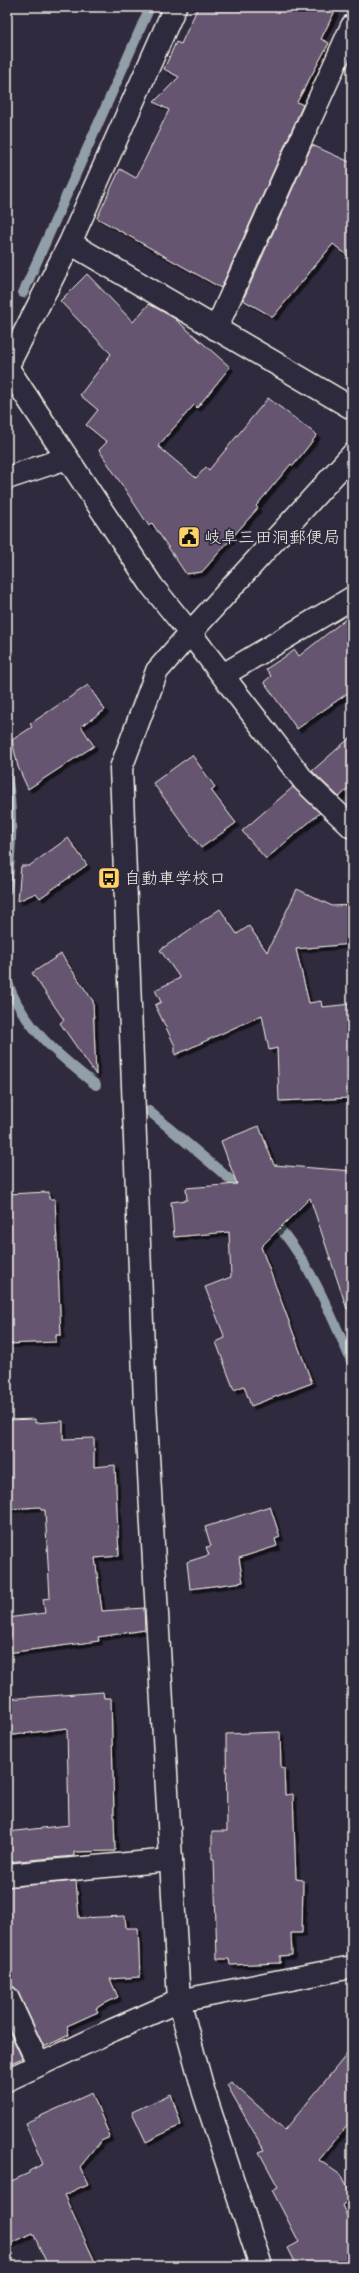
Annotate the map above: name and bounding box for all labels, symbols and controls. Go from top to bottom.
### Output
public building icon: 岐阜三田洞郵便局 [176,524,202,550]
place label: 岐阜三田洞郵便局 [204,527,340,547]
bus stop icon: 自動車学校口 [96,865,122,891]
place label: 自動車学校口 [124,868,226,888]

